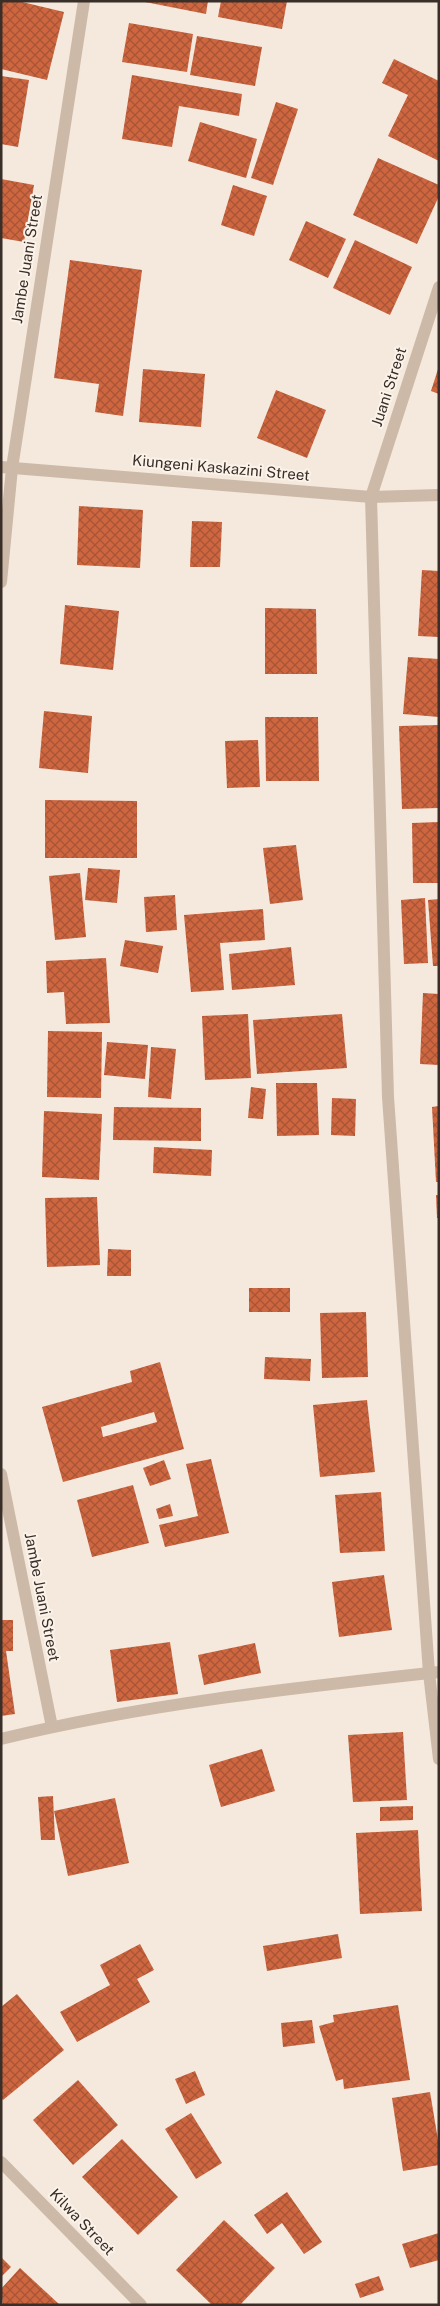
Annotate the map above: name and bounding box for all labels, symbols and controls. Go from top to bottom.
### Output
street label: Jambe Juani Street [8,193,45,325]
street label: Juani Street [368,345,409,429]
street label: Kiungeni Kaskazini Street [132,451,311,484]
street label: Jambe Juani Street [22,1531,63,1663]
street label: Kilwa Street [47,2185,118,2258]

